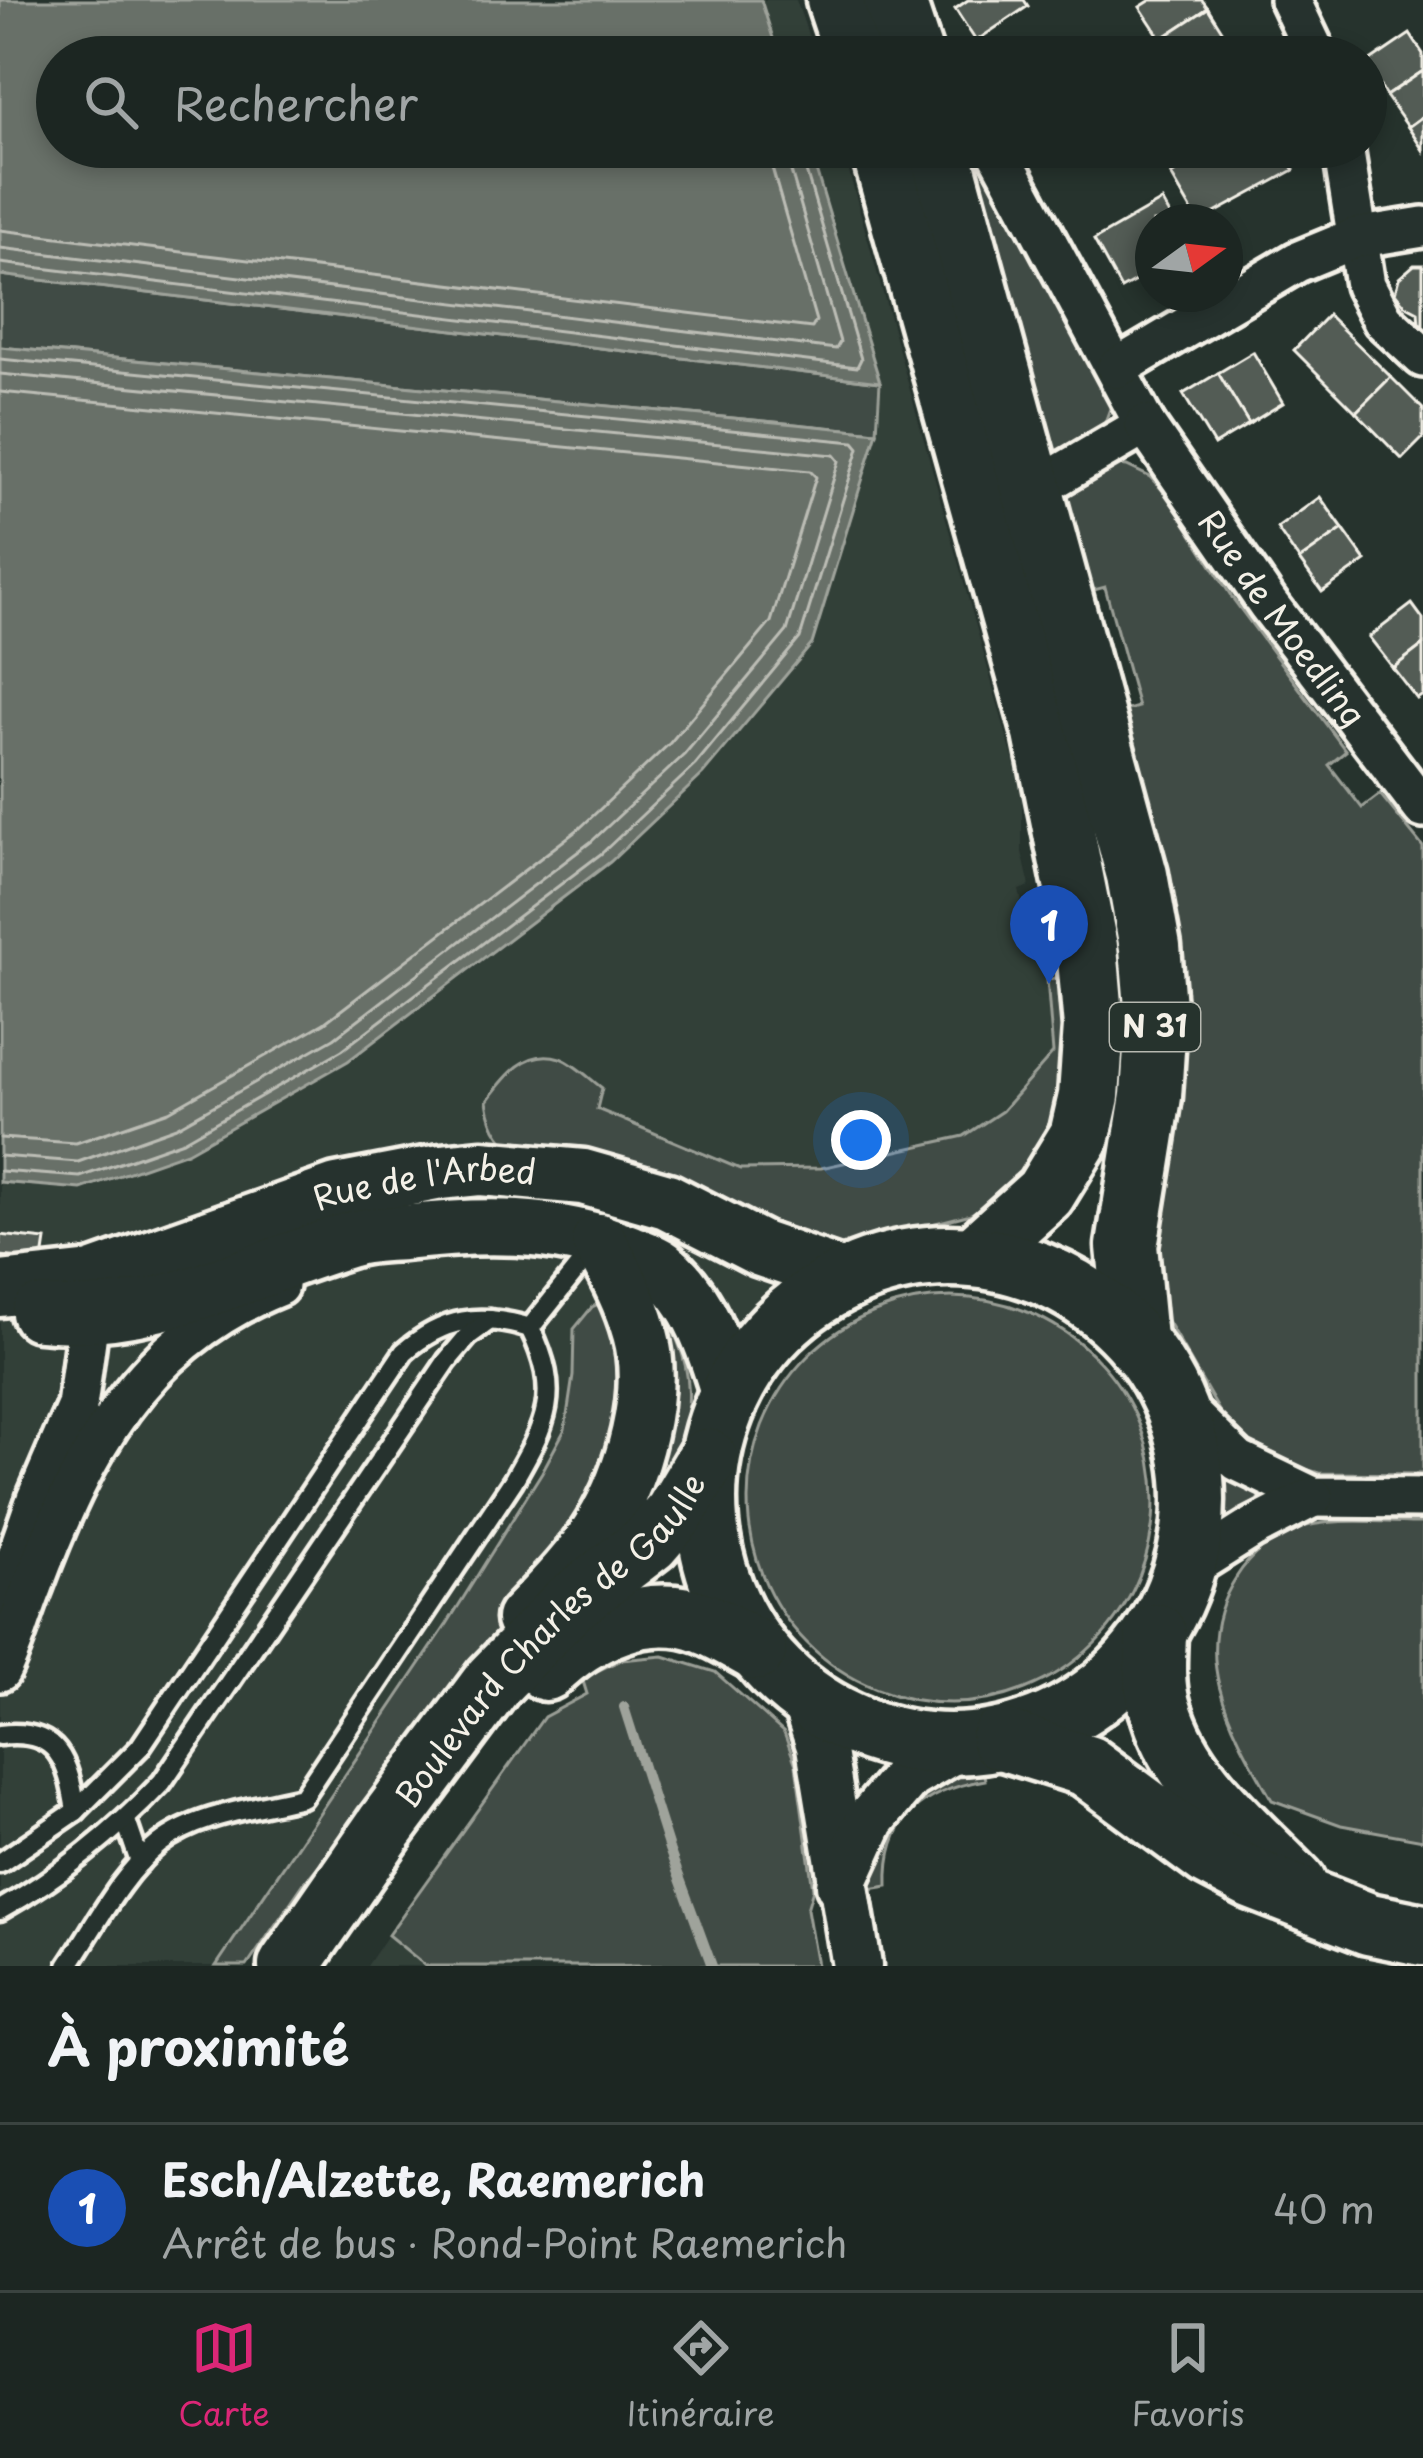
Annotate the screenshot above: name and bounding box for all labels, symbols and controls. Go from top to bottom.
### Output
search box [36,36,1387,168]
text: Rechercher [174,68,418,136]
icon: search [78,69,144,135]
north arrow [1135,204,1243,312]
street label: Rue de Moedling [1187,499,1379,736]
pin: 1 [1010,885,1088,984]
road number: N 31 [1110,1003,1200,1051]
your location [831,1110,891,1170]
street label: Rue de l'Arbed [305,1141,538,1222]
street label: Boulevard Charles de Gaulle [381,1463,716,1817]
text: À proximité [48,2006,349,2083]
text: Esch/Alzette, Raemerich [162,2144,705,2212]
text: 1 [78,2178,96,2237]
text: 40 m [1273,2178,1375,2237]
text: Arrêt de bus · Rond-Point Raemerich [162,2212,847,2271]
tab: Carte [178,2315,270,2437]
tab: Itinéraire [626,2315,775,2437]
tab: Favoris [1131,2315,1245,2437]

